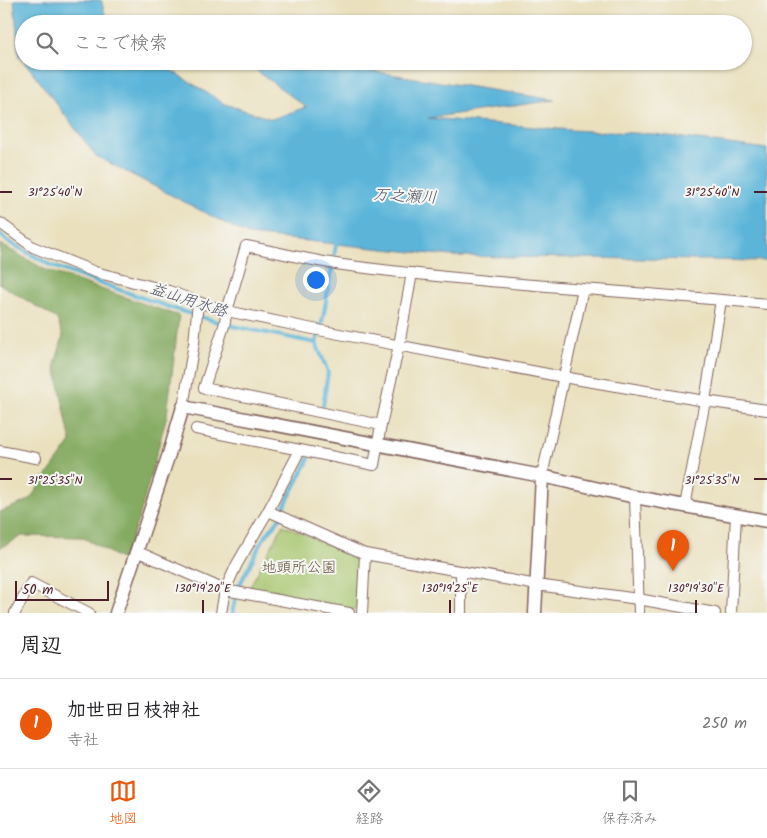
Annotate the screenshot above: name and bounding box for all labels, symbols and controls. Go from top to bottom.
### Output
search box [15,15,752,70]
icon: search [33,29,61,57]
text: ここで検索 [73,29,168,59]
water label: 万之瀬川 [372,182,438,211]
text: 31°25'40"N [28,183,82,202]
text: 31°25'40"N [685,183,739,202]
your location [303,267,329,293]
water label: 益山用水路 [147,276,231,325]
text: 31°25'35"N [27,471,83,490]
text: 31°25'35"N [684,471,740,490]
pin: 1 [657,530,689,571]
park label: 地頭所公園 [261,556,337,580]
scale bar [15,578,109,601]
text: 50 m [22,579,53,601]
text: 130°19'20"E [175,579,232,598]
text: 130°19'25"E [422,579,479,598]
text: 130°19'30"E [668,579,725,598]
text: 周辺 [20,630,62,663]
text: 加世田日枝神社 [67,696,200,726]
text: 1 [34,711,38,736]
text: 250 m [702,711,747,736]
text: 寺社 [67,728,99,753]
tab: 地図 [109,777,137,830]
tab: 経路 [355,777,383,830]
tab: 保存済み [602,777,658,830]

